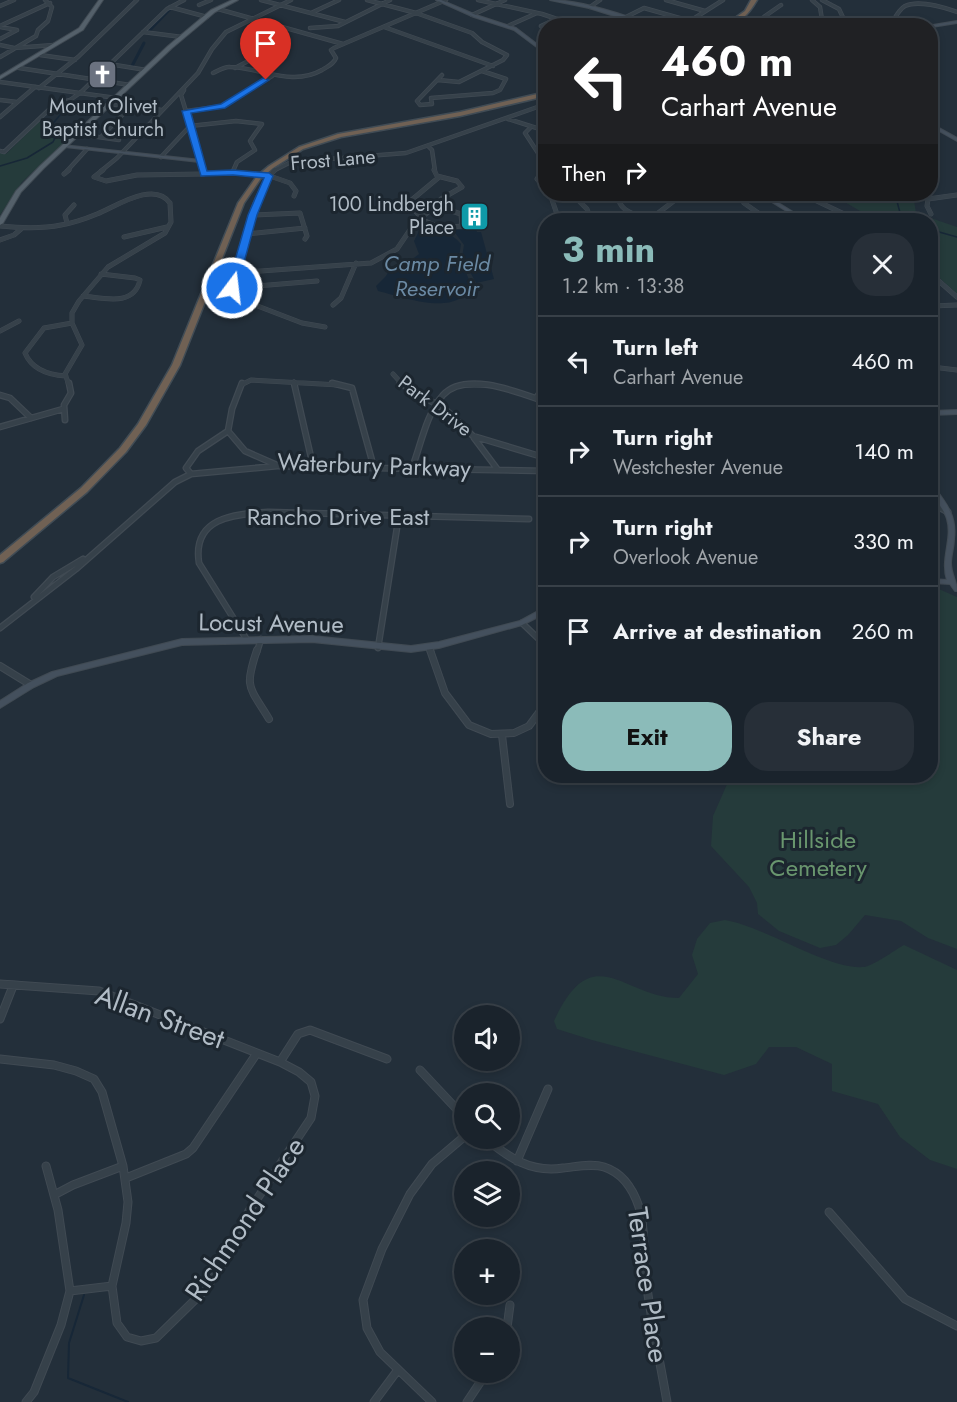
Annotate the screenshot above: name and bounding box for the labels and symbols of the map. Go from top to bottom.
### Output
pin [240,18,291,80]
church icon: Mount Olivet Baptist Church [87,59,119,91]
place label: Mount Olivet Baptist Church [42,92,164,144]
street label: Frost Lane [289,142,377,178]
place label: 100 Lindbergh Place [329,190,454,242]
building icon: 100 Lindbergh Place [459,200,491,232]
water label: Camp Field Reservoir [384,247,492,304]
position arrow [200,256,264,320]
street label: Park Drive [392,369,478,443]
street label: Waterbury Parkway [277,444,472,486]
street label: Rancho Drive East [247,499,430,534]
street label: Locust Avenue [198,604,344,642]
park label: Hillside Cemetery [769,822,867,885]
street label: Allan Street [90,975,231,1059]
street label: Richmond Place [175,1129,315,1309]
street label: Terrace Place [617,1205,679,1365]

